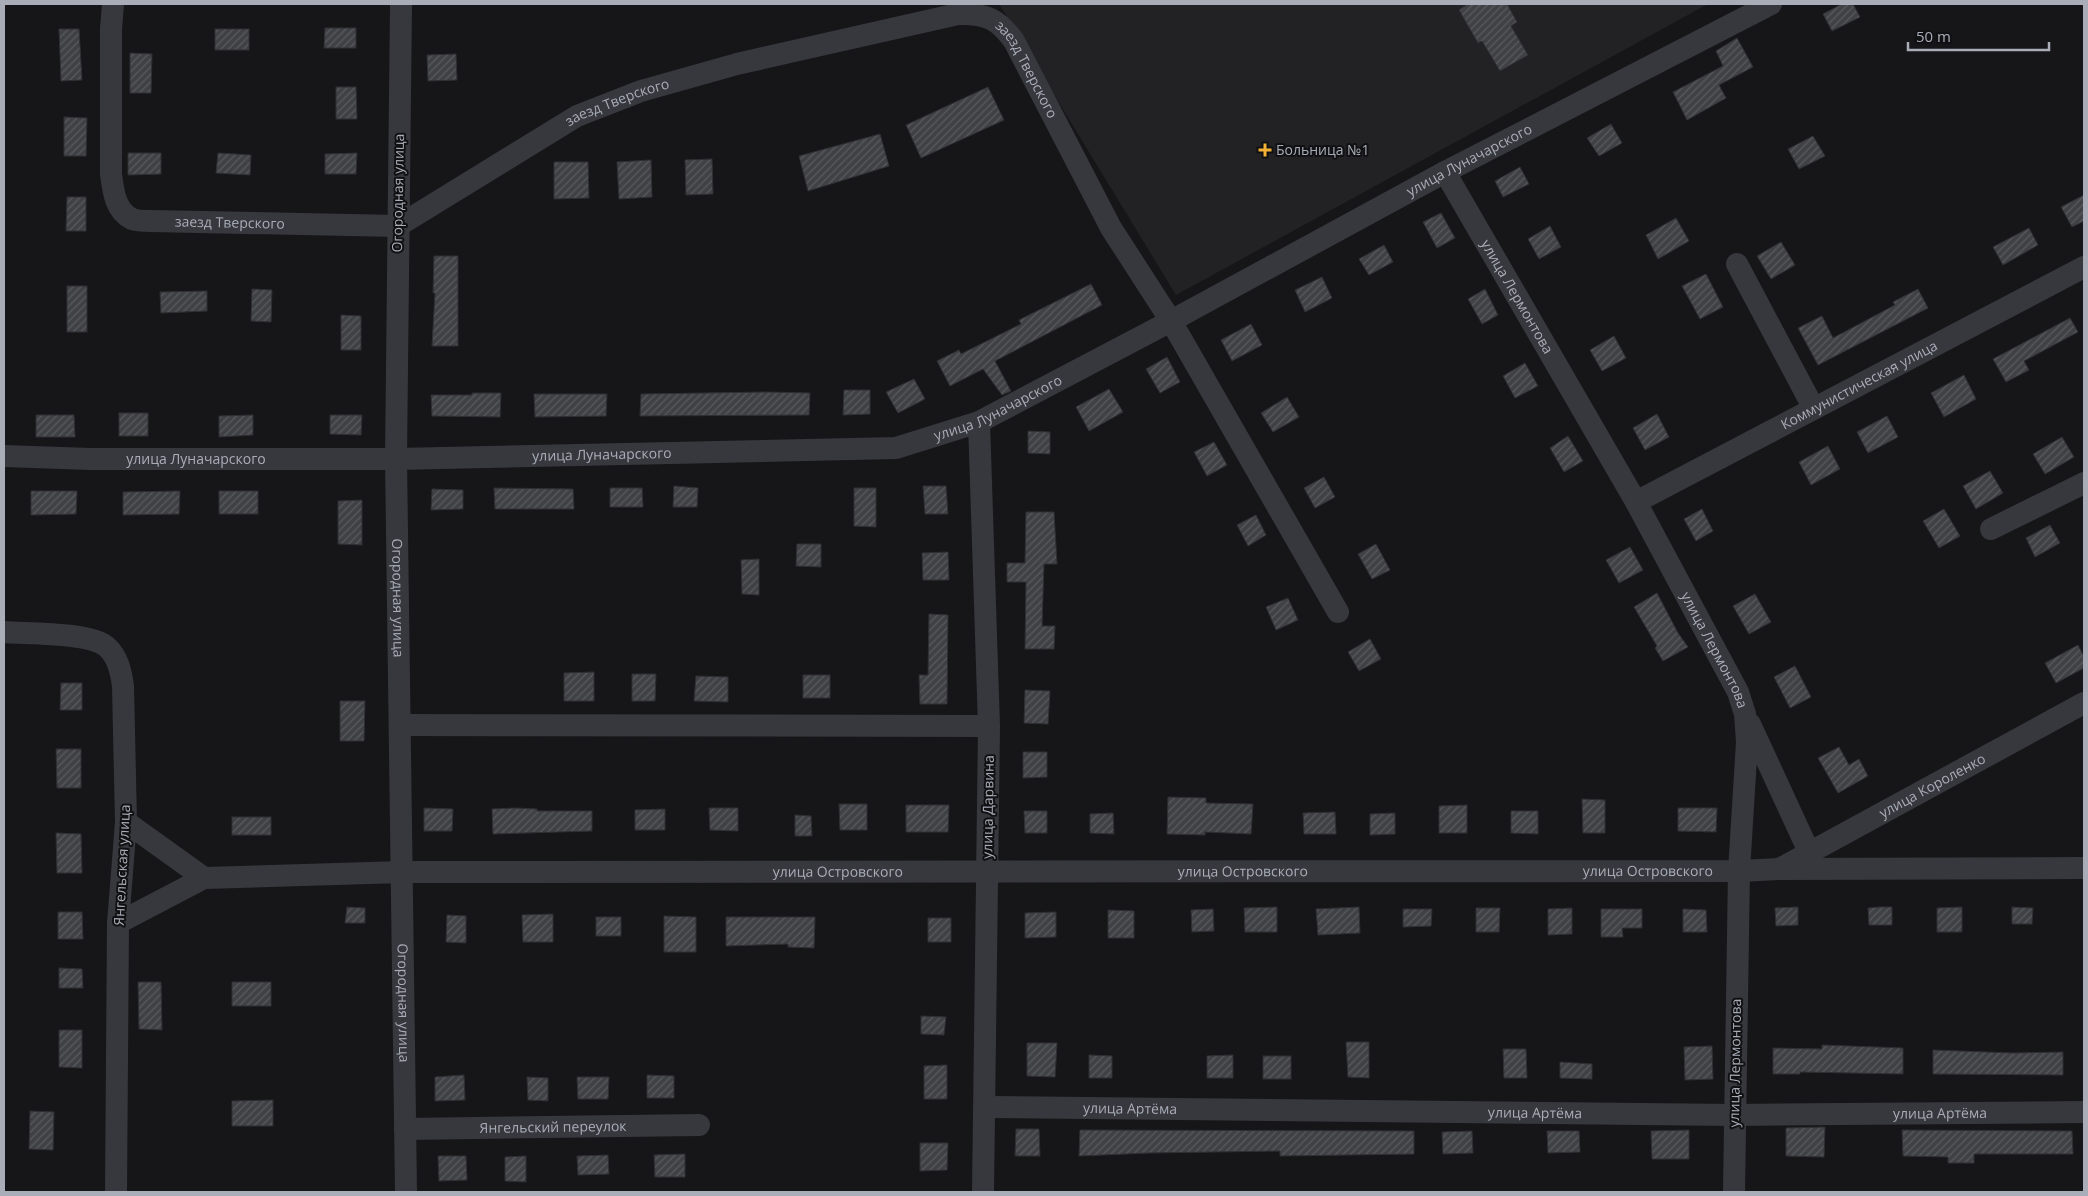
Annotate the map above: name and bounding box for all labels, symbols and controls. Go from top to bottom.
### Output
street label: заезд Тверского [992,16,1062,121]
scale bar [1908,20,2049,52]
text: 50 m [1916,26,1951,46]
street label: заезд Тверского [561,74,671,130]
street label: улица Луначарского [1403,119,1535,200]
street label: Огородная улица [387,133,408,253]
place label: Больница №1 [1276,140,1369,159]
marker: Больница №1 [1258,143,1272,157]
street label: заезд Тверского [175,211,285,233]
street label: улица Лермонтова [1477,236,1558,357]
street label: Коммунистическая улица [1777,336,1941,433]
street label: улица Луначарского [931,370,1065,445]
street label: улица Луначарского [532,443,672,465]
street label: улица Луначарского [126,449,266,468]
street label: Огородная улица [388,538,409,658]
street label: улица Лермонтова [1677,588,1753,710]
street label: улица Короленко [1875,749,1989,822]
street label: улица Дарвина [977,755,998,859]
street label: Янгельская улица [109,804,134,926]
street label: улица Островского [1178,861,1308,880]
street label: улица Островского [1583,861,1713,880]
street label: улица Островского [773,862,903,881]
street label: Огородная улица [394,943,414,1063]
street label: улица Лермонтова [1724,998,1745,1128]
street label: улица Артёма [1083,1098,1177,1118]
street label: улица Артёма [1488,1102,1582,1122]
street label: улица Артёма [1893,1103,1987,1123]
street label: Янгельский переулок [479,1116,627,1137]

